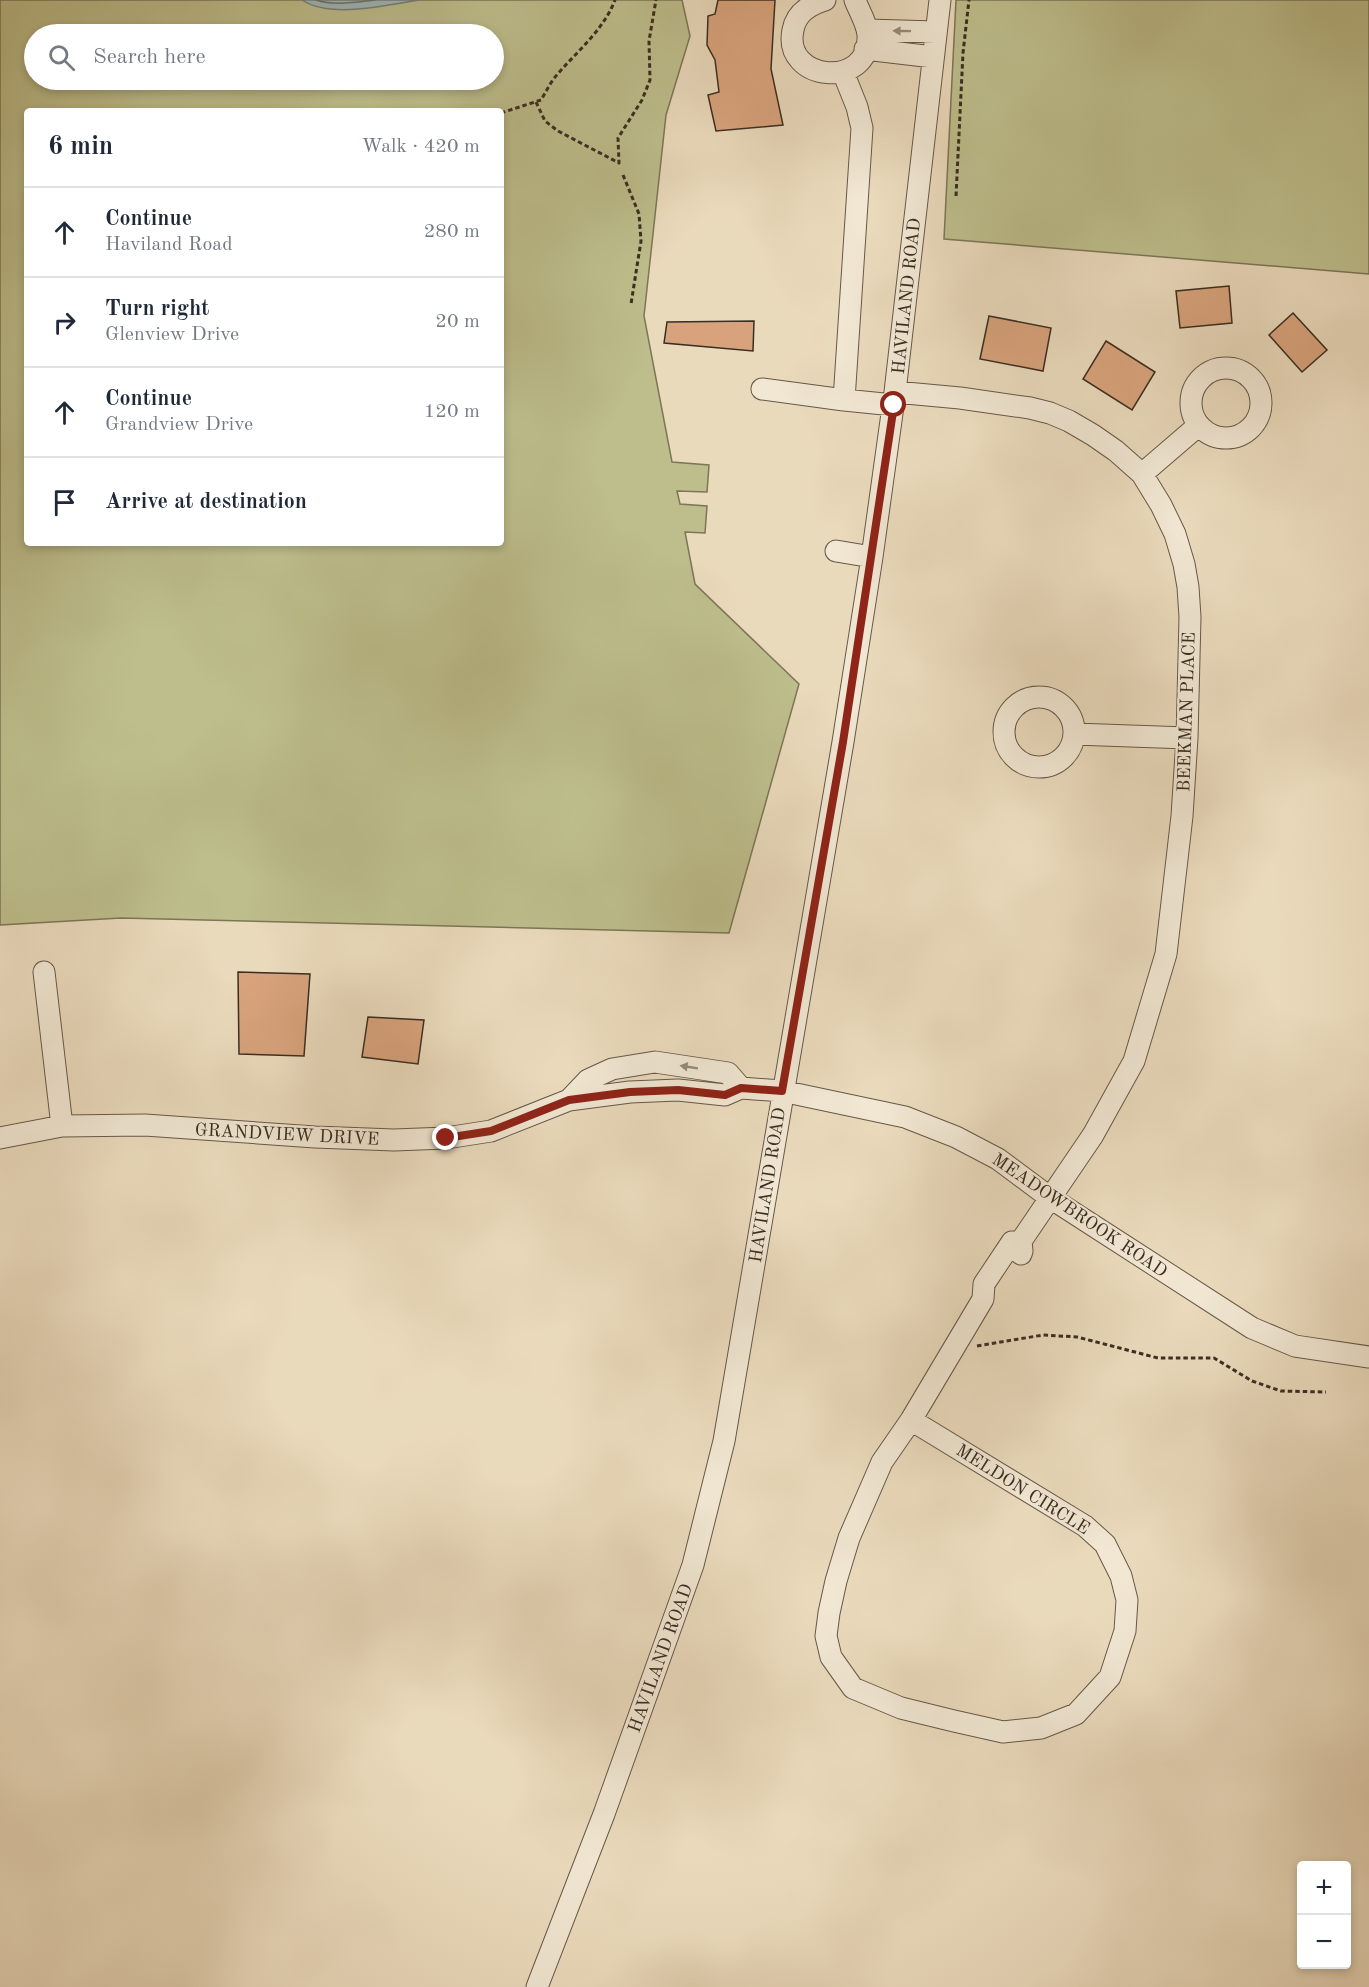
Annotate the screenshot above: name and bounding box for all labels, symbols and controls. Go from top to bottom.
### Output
search box [24,24,504,90]
one-way arrow [892,26,911,36]
icon: search [45,41,78,74]
text: Search here [93,46,206,68]
text: 6 min [48,134,113,160]
text: Walk · 420 m [361,137,480,157]
text: Continue [105,208,192,230]
icon: ahead [48,216,81,249]
street label: HAVILAND ROAD [890,217,924,375]
text: 280 m [424,222,480,242]
text: Haviland Road [105,235,233,255]
text: Turn right [105,298,209,320]
icon: right [48,306,81,339]
text: 20 m [435,312,480,332]
text: Glenview Drive [105,325,239,345]
text: Continue [105,388,192,410]
route start [880,391,906,417]
icon: ahead [48,396,81,429]
text: 120 m [424,402,480,422]
text: Grandview Drive [105,415,253,435]
icon: arrive [48,486,81,519]
text: Arrive at destination [105,491,307,513]
street label: BEEKMAN PLACE [1175,632,1199,792]
one-way arrow [680,1062,699,1071]
street label: HAVILAND ROAD [747,1106,789,1264]
street label: GRANDVIEW DRIVE [194,1121,380,1149]
route end [432,1124,458,1150]
street label: MEADOWBROOK ROAD [989,1150,1170,1281]
street label: MELDON CIRCLE [953,1441,1092,1538]
street label: HAVILAND ROAD [626,1582,696,1735]
map controls [1297,1861,1351,1969]
button: + [1297,1861,1351,1915]
button: − [1297,1915,1351,1969]

